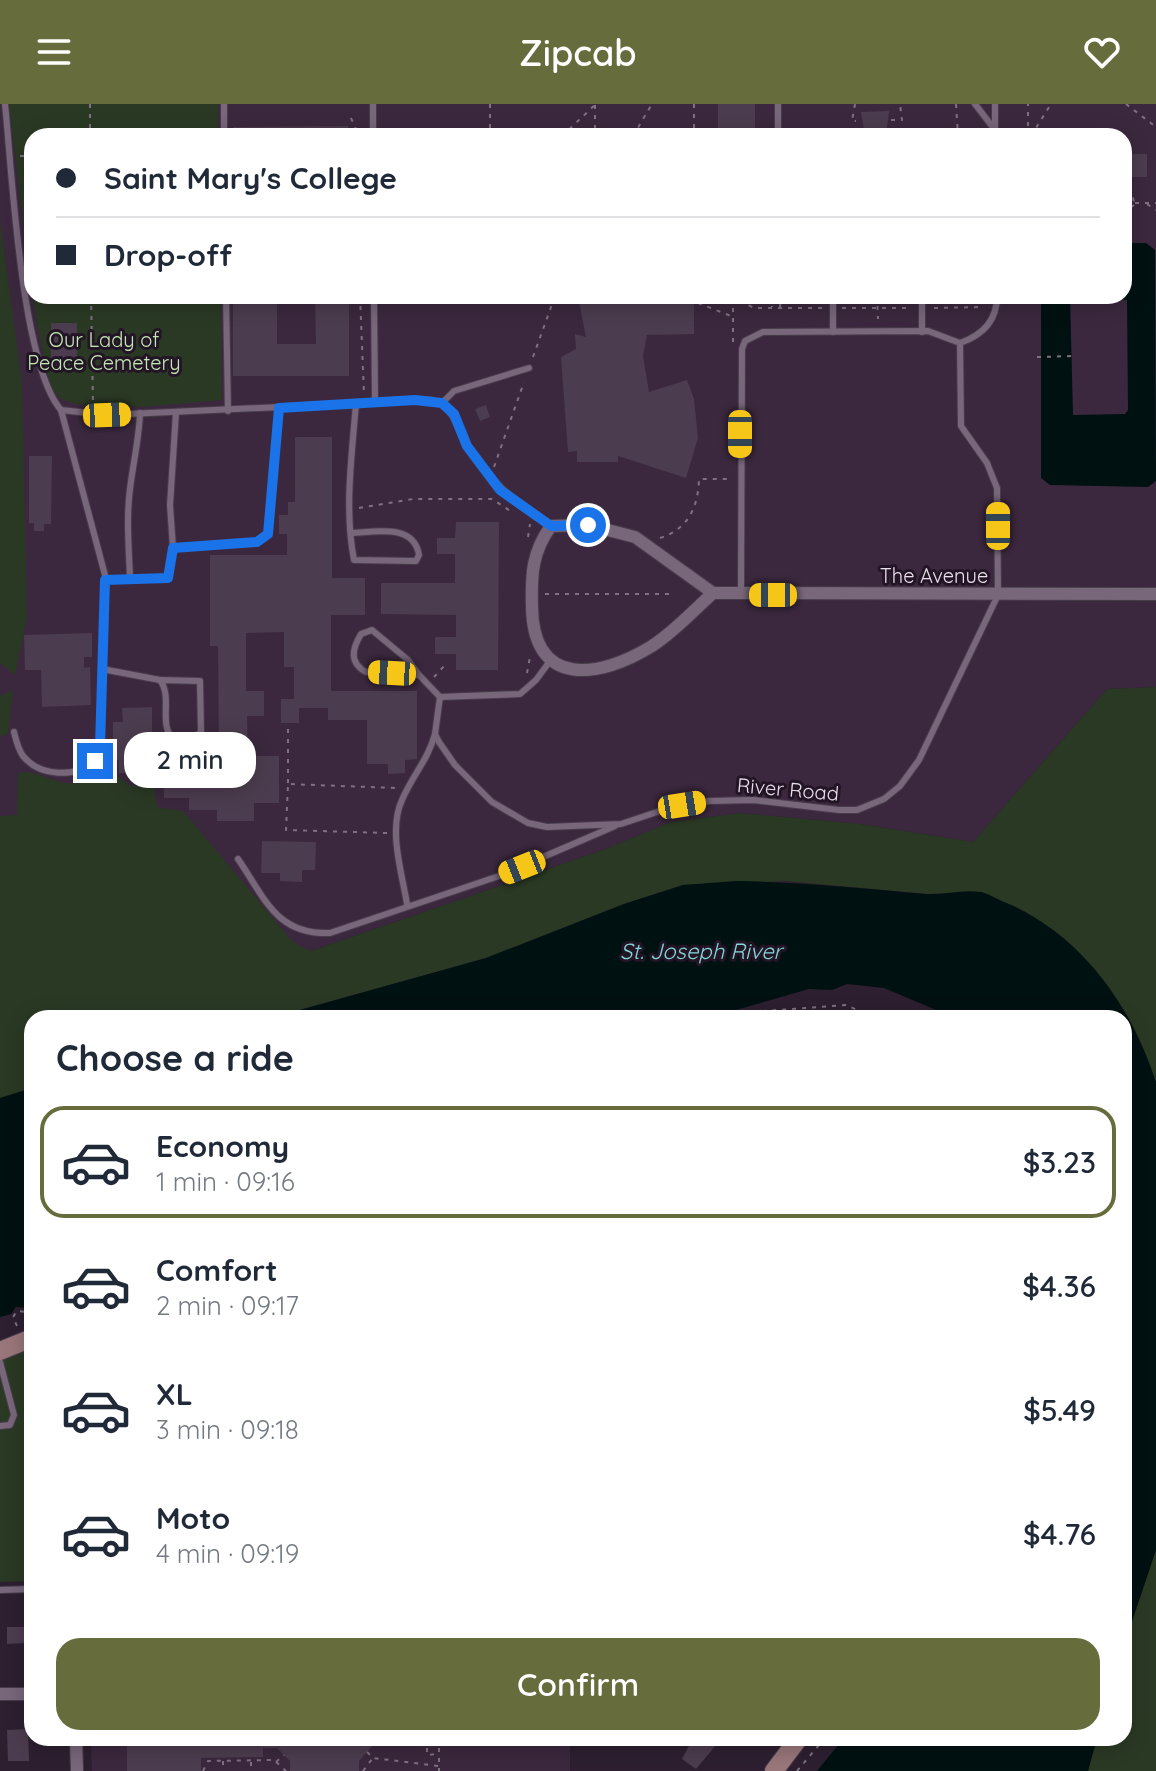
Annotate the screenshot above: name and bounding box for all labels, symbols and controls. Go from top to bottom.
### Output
icon: menu [32,30,76,74]
text: Zipcab [519,30,637,75]
icon: heart [1080,30,1124,74]
text: Saint Mary's College [104,159,397,197]
text: Drop-off [104,236,232,274]
park label: Our Lady of Peace Cemetery [27,327,181,375]
car [83,402,131,428]
car [728,410,752,458]
car [986,502,1010,550]
route start [570,507,606,543]
street label: The Avenue [880,563,988,588]
car [749,583,797,607]
car [367,660,417,686]
callout: 2 min [123,733,255,789]
route end [77,743,113,779]
text: 2 min [156,743,224,776]
street label: River Road [736,772,840,806]
car [656,789,708,821]
car [495,847,549,887]
water label: St. Joseph River [620,937,785,965]
text: Choose a ride [56,1035,294,1080]
icon: car [60,1126,132,1198]
text: Economy [156,1127,289,1165]
text: $3.23 [1023,1143,1096,1181]
text: 1 min · 09:16 [156,1165,295,1198]
icon: car [60,1250,132,1322]
text: Comfort [156,1251,277,1289]
text: $4.36 [1022,1267,1096,1305]
text: 2 min · 09:17 [156,1289,299,1322]
icon: car [60,1374,132,1446]
text: XL [156,1375,193,1413]
text: $5.49 [1023,1391,1096,1429]
text: 3 min · 09:18 [156,1413,299,1446]
icon: car [60,1498,132,1570]
text: Moto [156,1499,230,1537]
text: $4.76 [1023,1515,1096,1553]
text: 4 min · 09:19 [156,1537,299,1570]
button: Confirm [56,1638,1100,1730]

